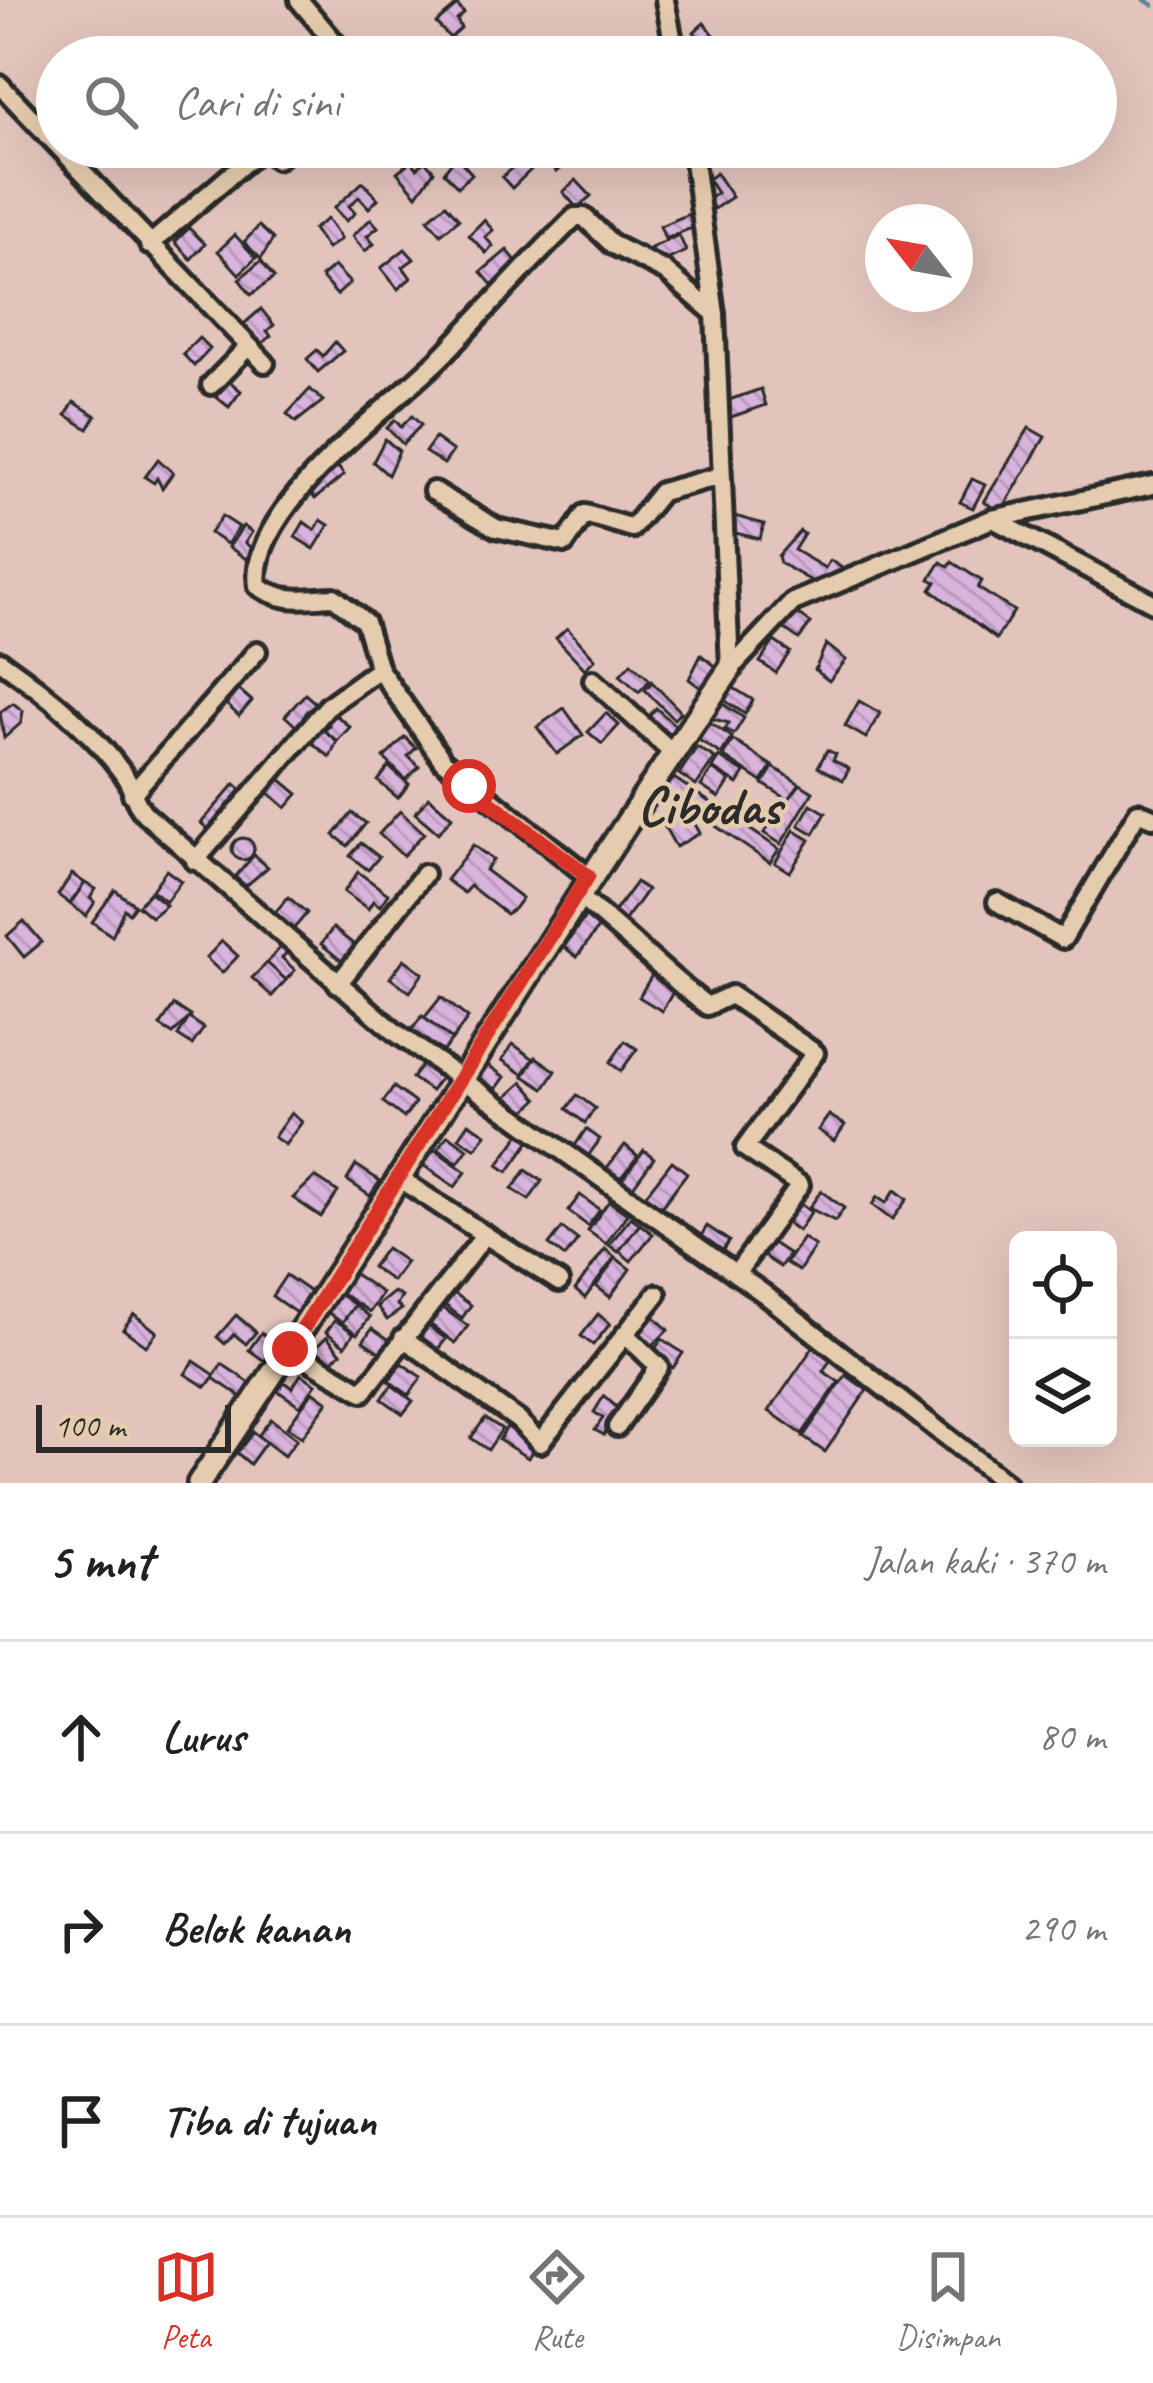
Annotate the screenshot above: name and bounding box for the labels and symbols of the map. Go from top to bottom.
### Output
north arrow [865,204,973,312]
route start [442,759,496,813]
district label: Cibodas [637,772,786,840]
route end [263,1322,317,1376]
scale bar [36,1399,231,1452]

